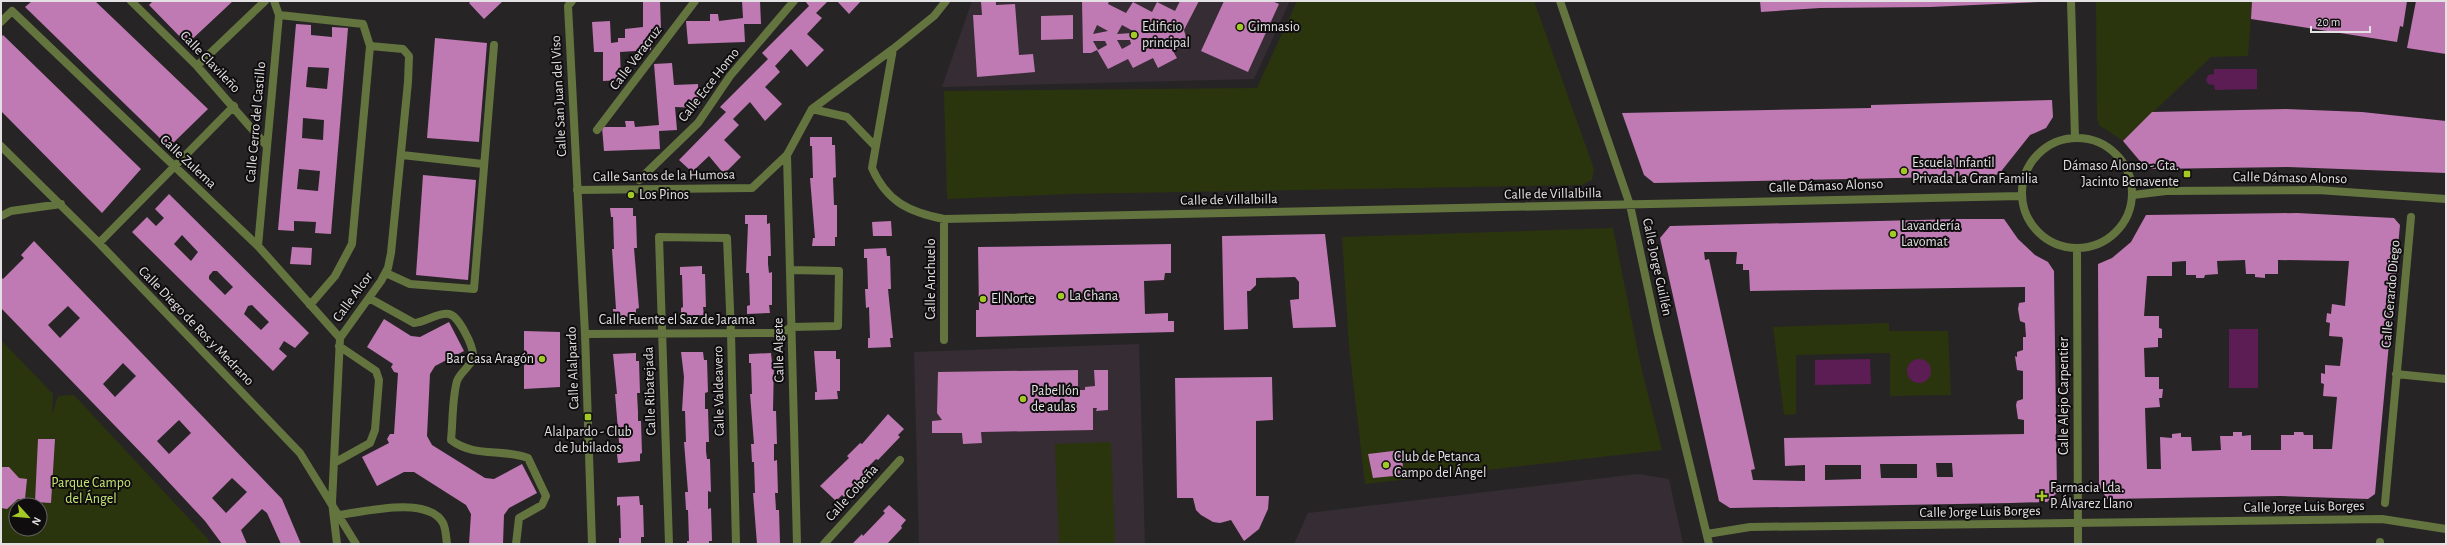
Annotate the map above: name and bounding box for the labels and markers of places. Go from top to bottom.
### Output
place label: Edificio principal [1142,20,1190,50]
place label: Gimnasio [1248,20,1300,34]
marker: Gimnasio [1235,22,1245,32]
marker: Edificio principal [1129,30,1139,40]
place label: Escuela Infantil Privada La Gran Familia [1912,156,2039,186]
place label: Dámaso Alonso - Gta. Jacinto Benavente [2063,159,2179,189]
marker: Escuela Infantil Privada La Gran Familia [1899,166,1909,176]
marker: Dámaso Alonso - Gta. Jacinto Benavente [2182,169,2192,179]
place label: Los Pinos [639,188,689,202]
marker: Los Pinos [626,190,636,200]
place label: Lavandería Lavomat [1901,219,1961,249]
marker: Lavandería Lavomat [1888,229,1898,239]
place label: La Chana [1069,289,1119,303]
marker: La Chana [1056,291,1066,301]
place label: El Norte [991,292,1035,306]
marker: El Norte [978,294,988,304]
place label: Bar Casa Aragón [446,352,534,366]
marker: Bar Casa Aragón [537,354,547,364]
place label: Pabellón de aulas [1031,384,1079,414]
marker: Pabellón de aulas [1018,394,1028,404]
marker: Alalpardo - Club de Jubilados [583,412,593,422]
place label: Alalpardo - Club de Jubilados [544,425,632,455]
place label: Club de Petanca Campo del Ángel [1394,450,1487,480]
marker: Club de Petanca Campo del Ángel [1381,460,1391,470]
place label: Farmacia Lda. P. Álvarez Llano [2050,481,2133,511]
marker: Farmacia Lda. P. Álvarez Llano [2037,491,2047,501]

